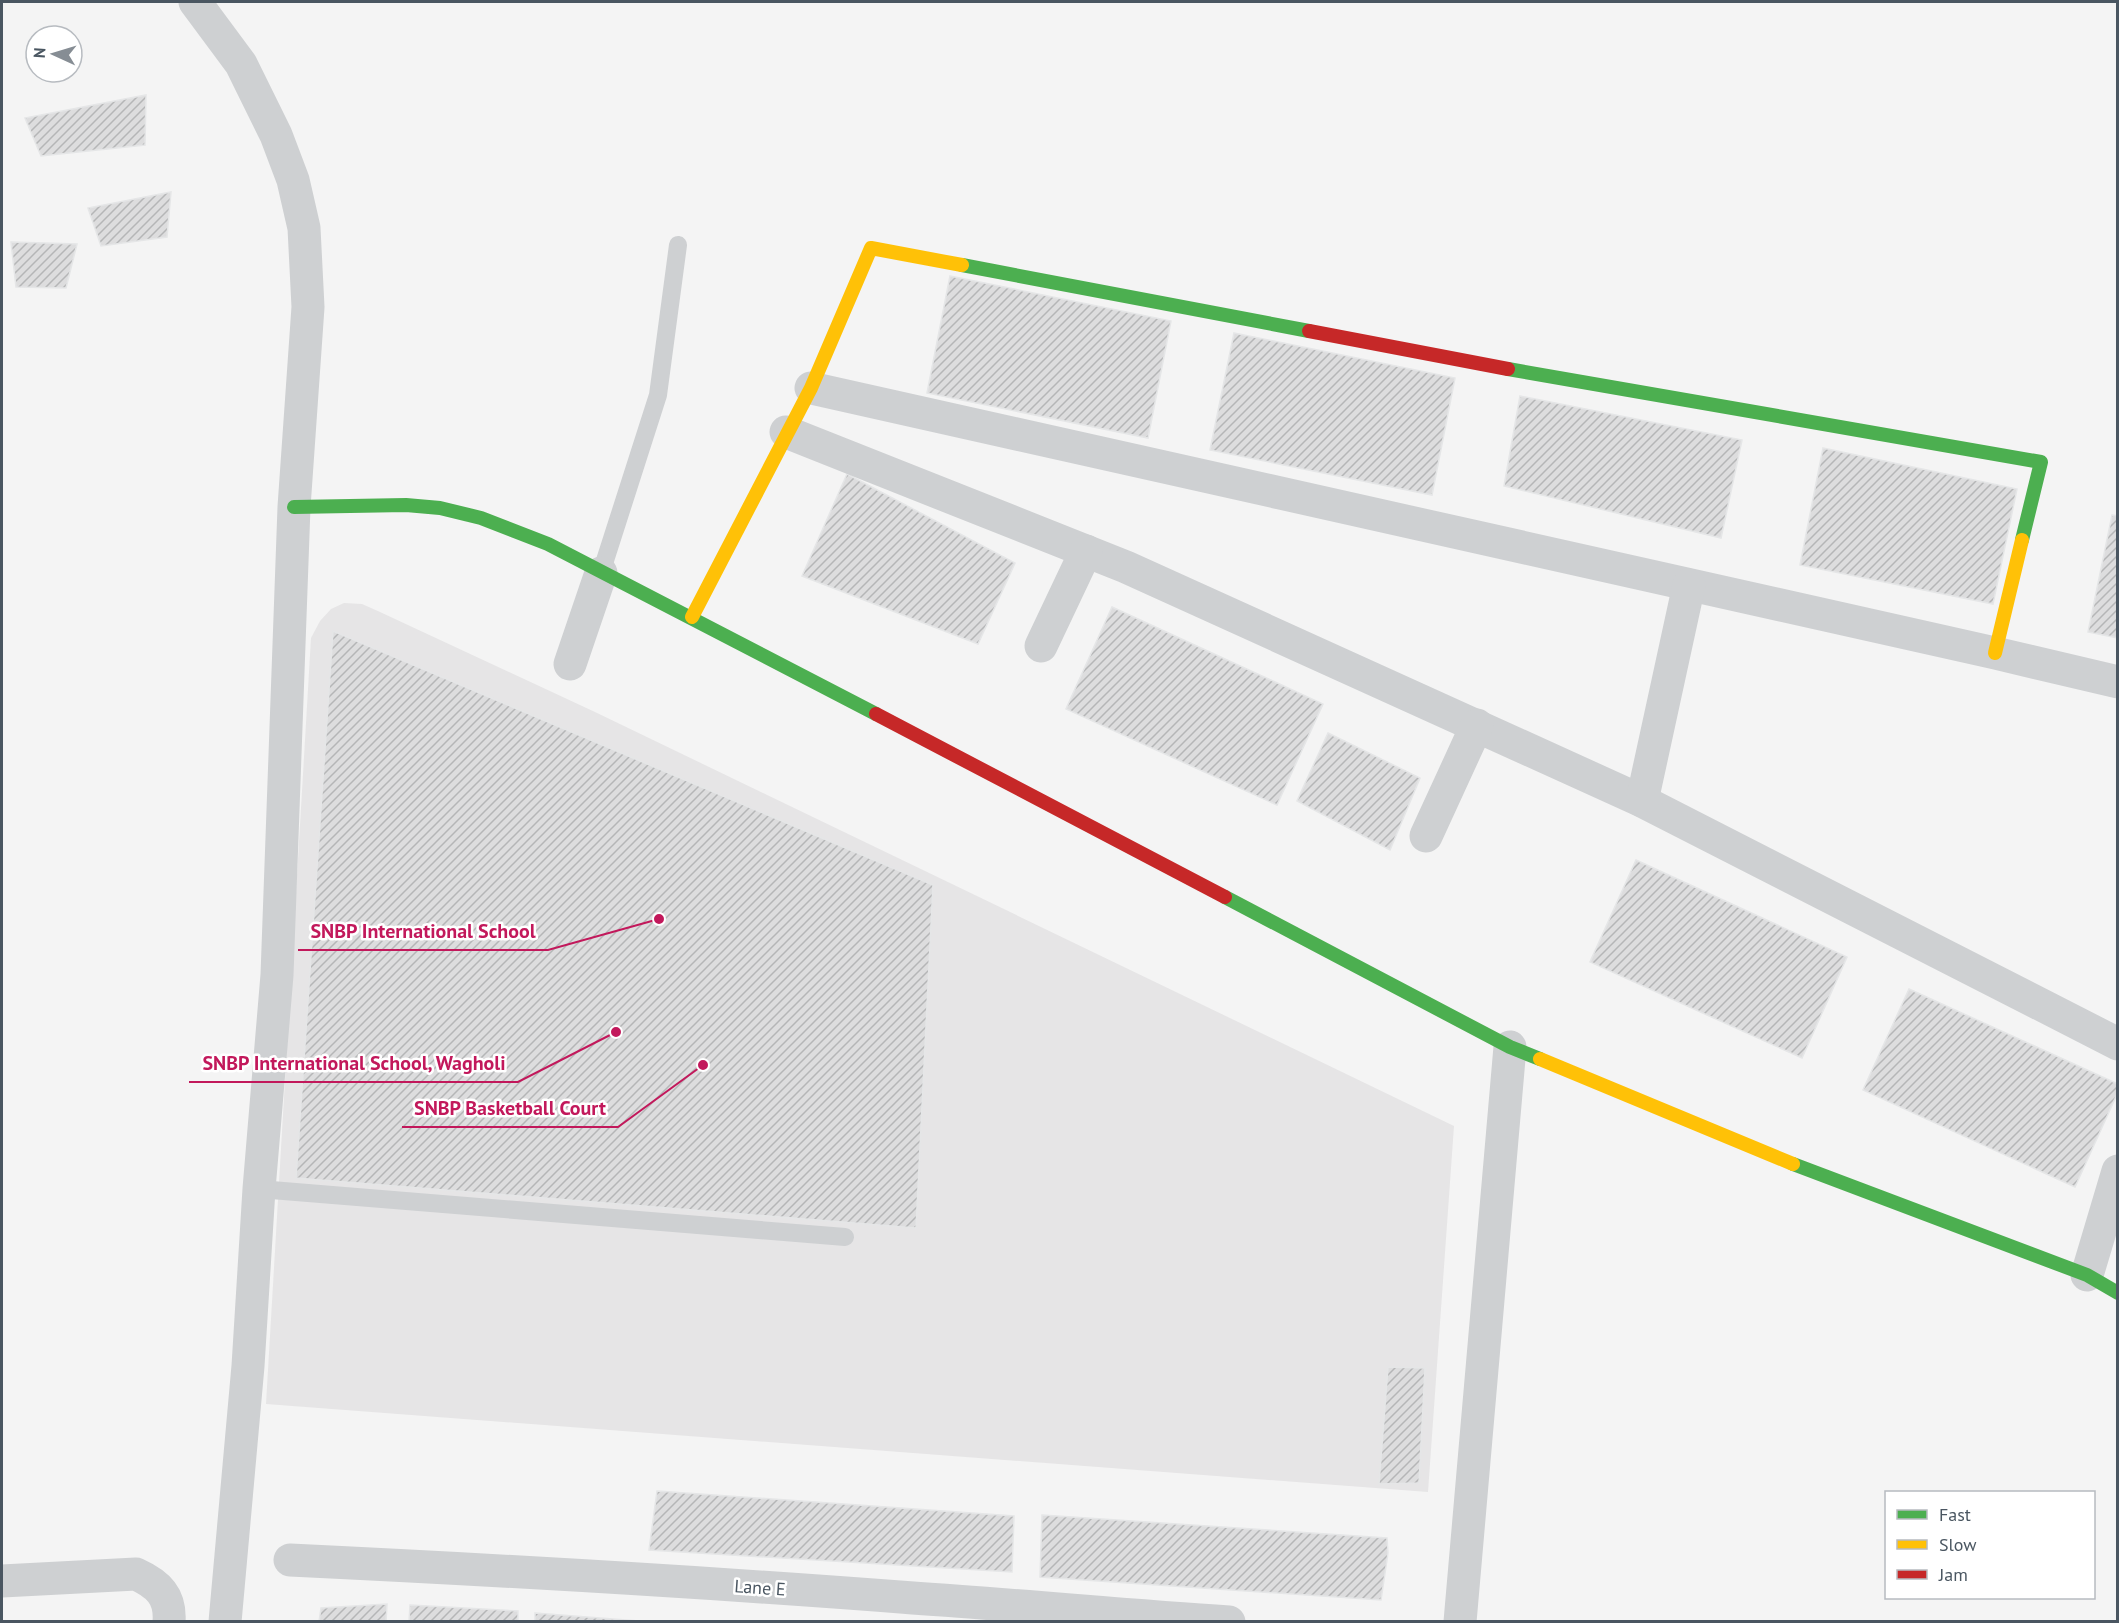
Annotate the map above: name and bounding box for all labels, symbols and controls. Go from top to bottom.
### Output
north arrow [24,24,84,84]
text: N [29,47,49,59]
callout: SNBP International School [298,912,548,950]
text: SNBP International School [310,918,536,944]
callout: SNBP International School, Wagholi [189,1044,518,1082]
text: SNBP International School, Wagholi [202,1050,506,1076]
callout: SNBP Basketball Court [402,1089,618,1127]
text: SNBP Basketball Court [414,1095,606,1121]
legend [1885,1491,2095,1599]
text: Fast [1939,1503,1971,1526]
text: Slow [1939,1533,1977,1556]
text: Jam [1938,1563,1968,1586]
street label: Lane E [734,1574,786,1601]

